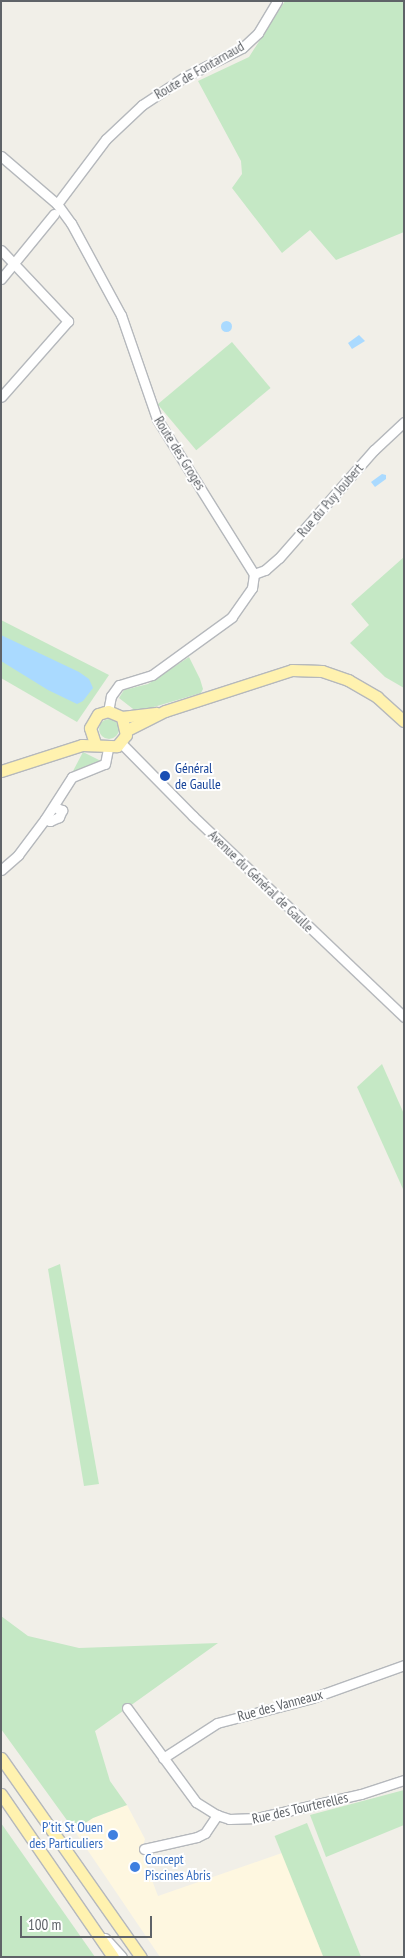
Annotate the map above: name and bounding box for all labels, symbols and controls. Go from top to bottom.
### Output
street label: Route de Fontarnaud [151,38,247,102]
street label: Route des Groges [151,413,209,493]
street label: Rue du Puy Joubert [293,460,367,540]
place label: Général de Gaulle [175,760,221,792]
marker: Général de Gaulle [159,770,171,782]
street label: Avenue du Général de Gaulle [205,827,317,935]
street label: Rue des Vanneaux [235,1685,325,1725]
street label: Rue des Tourterelles [250,1789,350,1827]
place label: P'tit St Ouen des Particuliers [29,1819,103,1851]
marker: P'tit St Ouen des Particuliers [107,1829,119,1841]
place label: Concept Piscines Abris [145,1851,211,1884]
marker: Concept Piscines Abris [129,1861,141,1873]
scale bar [22,1906,155,1938]
text: 100 m [28,1915,61,1934]

